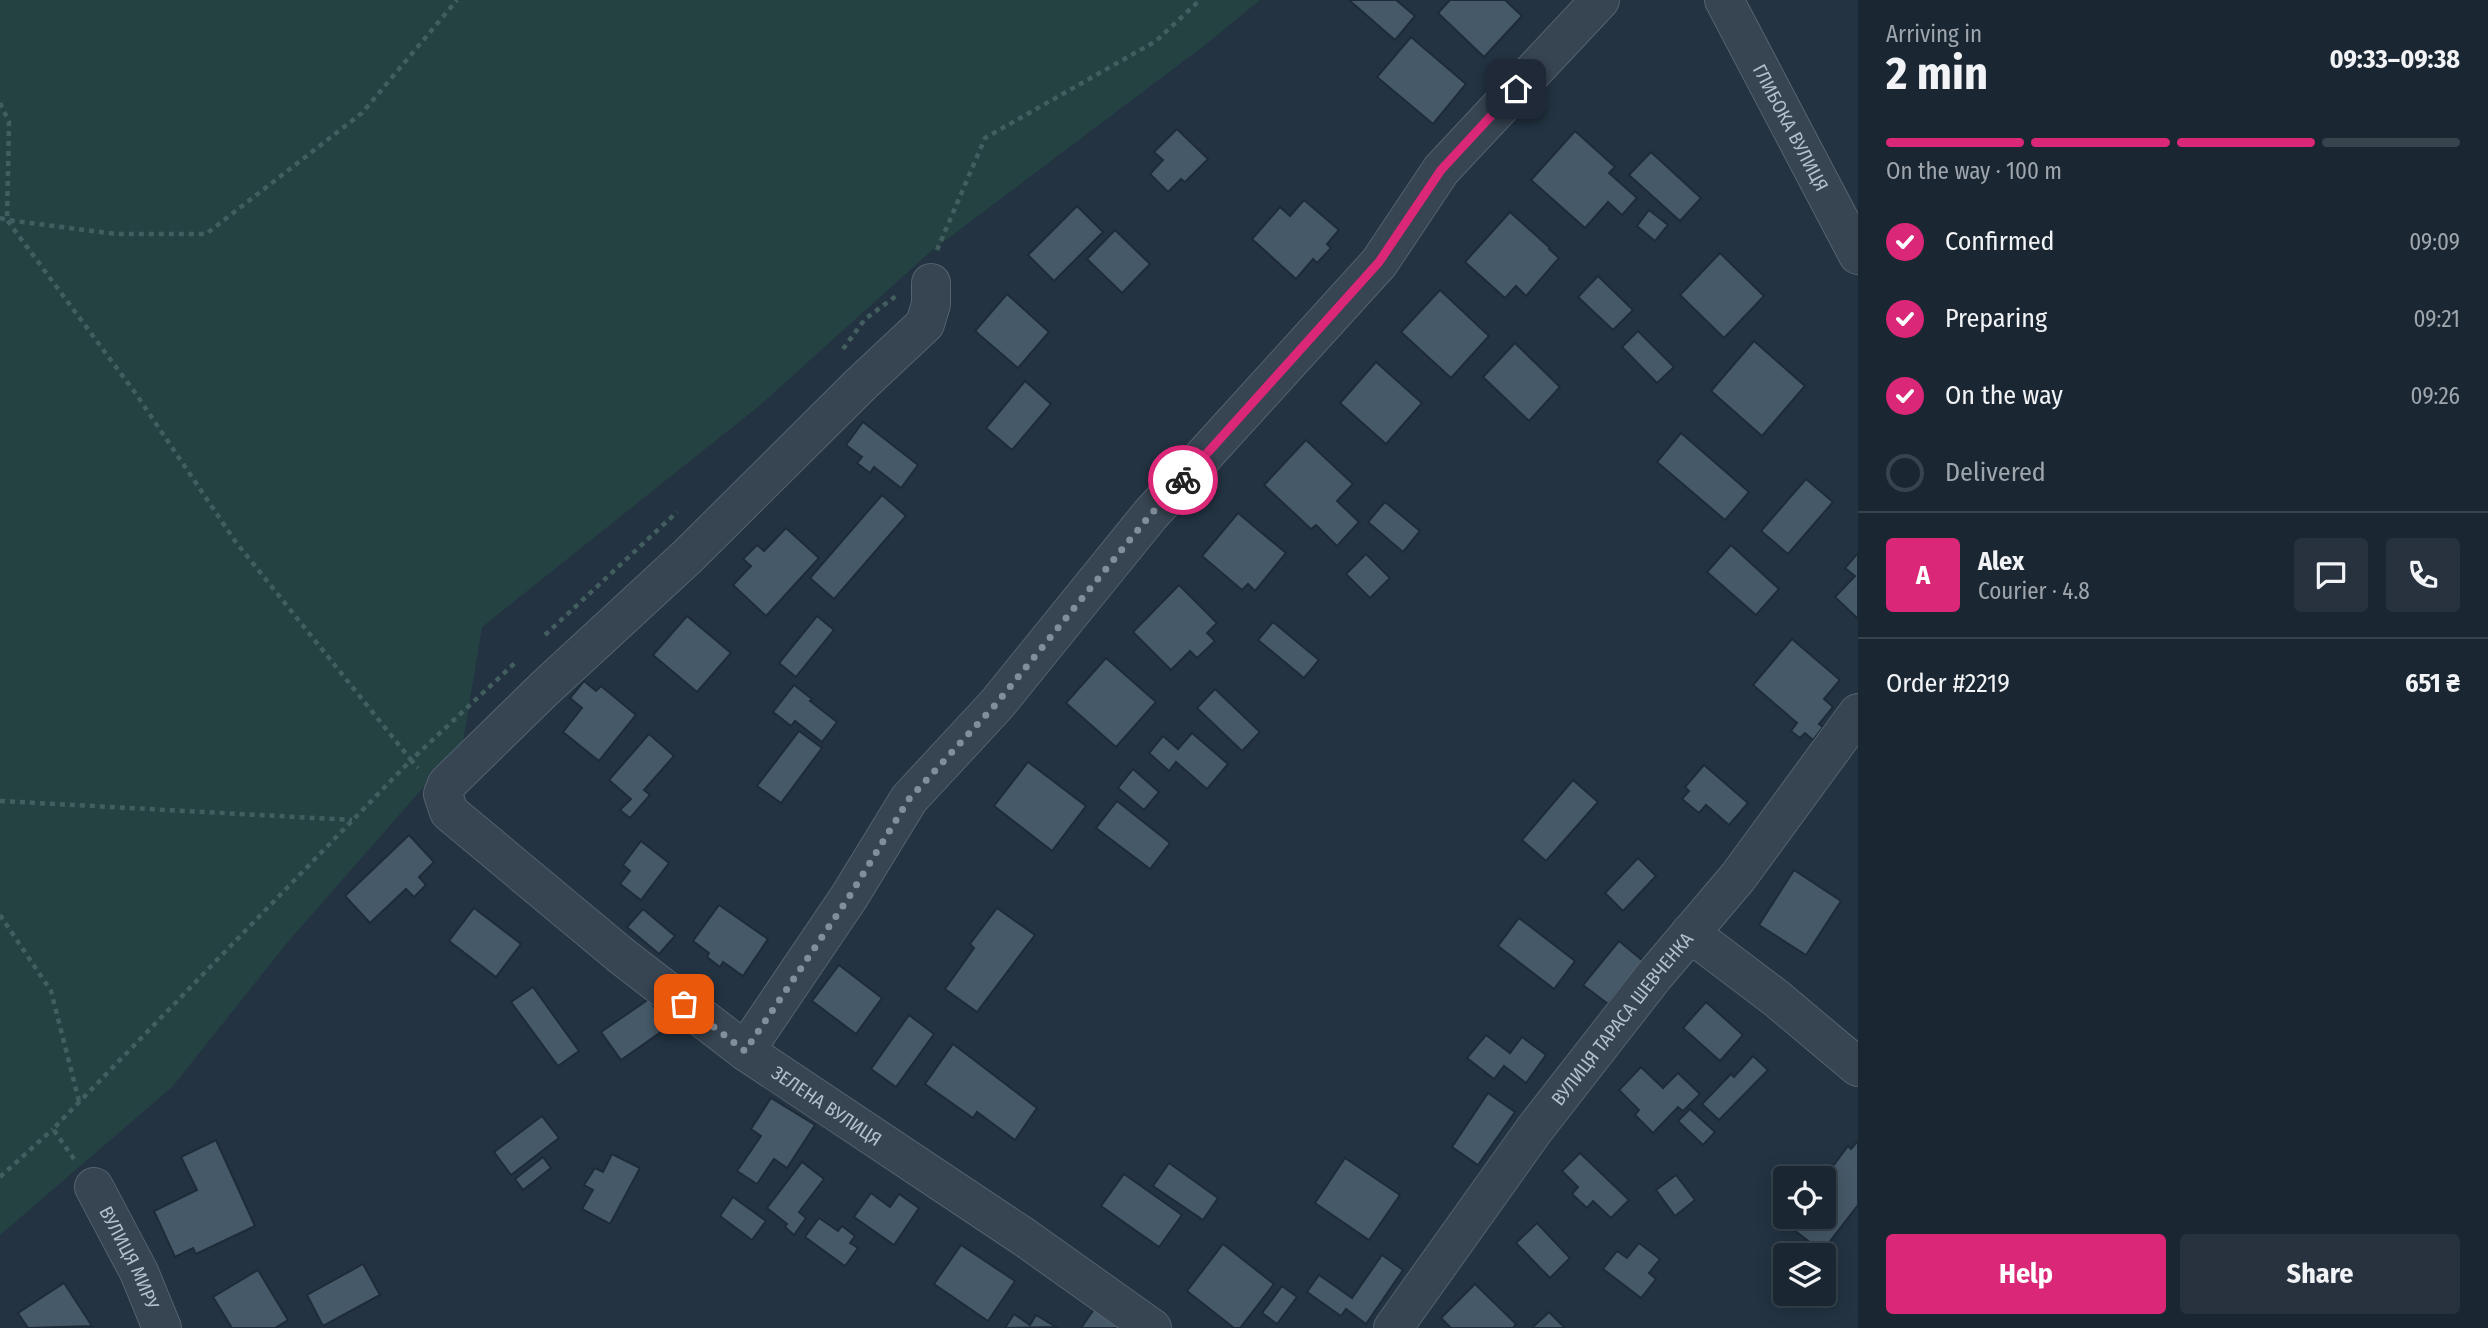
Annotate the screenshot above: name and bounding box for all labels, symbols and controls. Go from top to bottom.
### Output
text: Arriving in [1886,20,1982,48]
text: 09:33–09:38 [2329,44,2460,75]
text: 2 min [1886,46,1988,101]
pin [1486,59,1546,119]
street label: ГЛИБОКА ВУЛИЦЯ [1748,60,1834,195]
icon: home [1497,70,1535,108]
text: On the way · 100 m [1886,157,2062,185]
icon: check [1886,223,1924,261]
text: Confirmed [1945,226,2055,257]
text: 09:09 [2409,228,2460,256]
icon: check [1886,300,1924,338]
text: Preparing [1945,303,2047,334]
text: 09:21 [2414,305,2460,333]
icon: check [1886,377,1924,415]
text: On the way [1945,380,2063,411]
text: 09:26 [2411,382,2460,410]
courier [1148,445,1218,515]
text: Delivered [1945,457,2046,488]
icon: bike [1164,461,1202,499]
button: chat [2294,538,2368,612]
button: phone [2386,538,2460,612]
text: Alex [1978,546,2024,577]
text: A [1916,560,1930,591]
text: Courier · 4.8 [1978,577,2090,605]
text: Order #2219 [1886,668,2010,699]
text: 651 ₴ [2405,668,2460,699]
street label: ВУЛИЦЯ ТАРАСА ШЕВЧЕНКА [1546,927,1698,1110]
pin [654,974,714,1034]
icon: bag [665,985,703,1023]
street label: ЗЕЛЕНА ВУЛИЦЯ [767,1061,886,1150]
map controls [1773,1166,1836,1306]
button: locate [1773,1166,1836,1229]
street label: ВУЛИЦЯ МИРУ [95,1202,165,1313]
button: Help [1886,1234,2166,1314]
button: Share [2180,1234,2460,1314]
button: layers [1773,1243,1836,1306]

